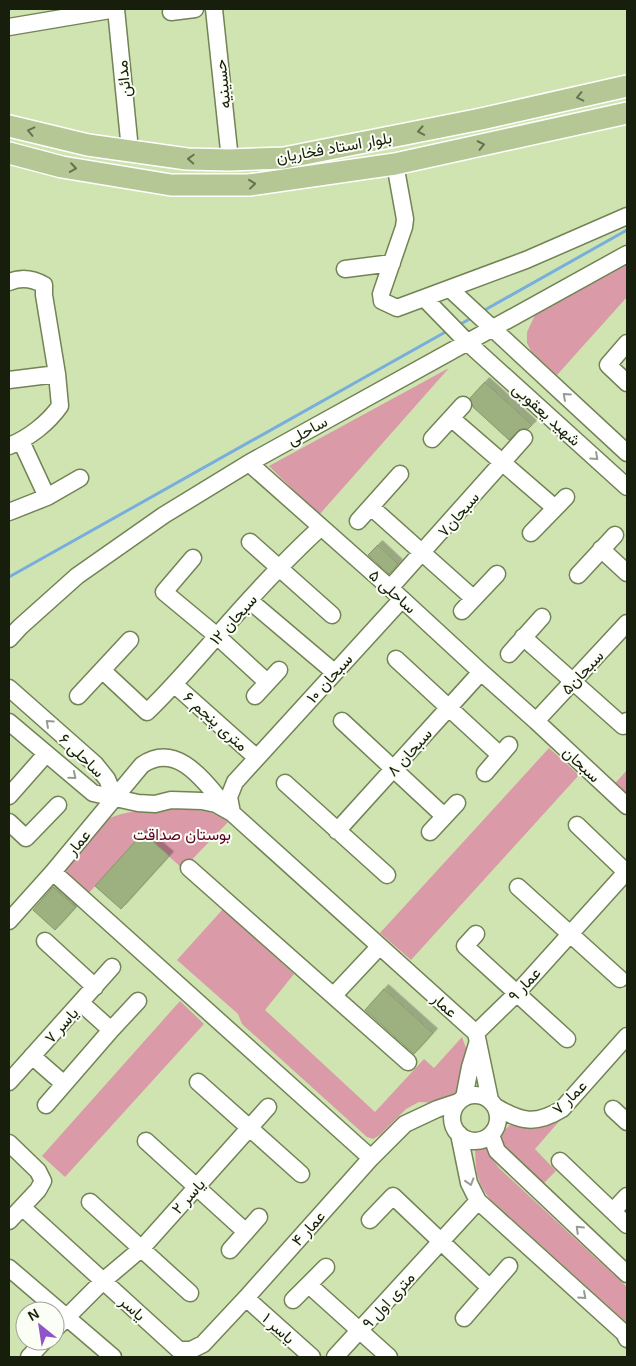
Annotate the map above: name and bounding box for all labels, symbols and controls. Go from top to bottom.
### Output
street label: حسینیه [211,58,235,109]
street label: مدائن [113,59,136,98]
one-way arrow [575,91,584,102]
one-way arrow [417,125,425,136]
one-way arrow [27,126,36,137]
street label: بلوار استاد فخاریان [275,129,394,168]
one-way arrow [476,140,485,151]
one-way arrow [187,153,195,164]
one-way arrow [69,163,77,173]
one-way arrow [248,179,256,190]
street label: شهید یعقوبی [508,380,584,451]
one-way arrow [562,393,571,402]
street label: ساحلی [284,413,331,450]
one-way arrow [589,451,598,460]
street label: سبحان۷ [434,489,483,541]
street label: ساحلی ۵ [365,566,419,618]
street label: سبحان ۱۲ [206,591,261,649]
street label: سبحان۵ [558,647,608,698]
street label: سبحان ۱۰ [303,650,356,707]
street label: ۶ متری پنجم [178,688,251,757]
one-way arrow [45,720,54,729]
street label: سبحان ۸ [384,725,436,780]
street label: ساحلی ۶ [54,730,107,782]
street label: سبحان [559,743,604,786]
one-way arrow [67,771,76,779]
street label: عمار [62,826,95,860]
park label: بوستان صداقت [133,826,231,845]
street label: عمار ۹ [505,964,545,1006]
street label: عمار [427,989,460,1022]
street label: یاسر ۷ [41,1004,83,1048]
street label: عمار ۷ [549,1077,591,1119]
street label: یاسر ۲ [168,1175,210,1219]
one-way arrow [464,1177,474,1185]
street label: عمار ۴ [288,1207,330,1251]
one-way arrow [575,1226,584,1235]
street label: ۹ متری اول [359,1269,419,1333]
one-way arrow [577,1290,586,1299]
street label: یاسر [115,1292,149,1326]
north arrow [15,1301,65,1351]
text: N [25,1305,42,1324]
street label: یاسر ۱ [258,1310,298,1349]

